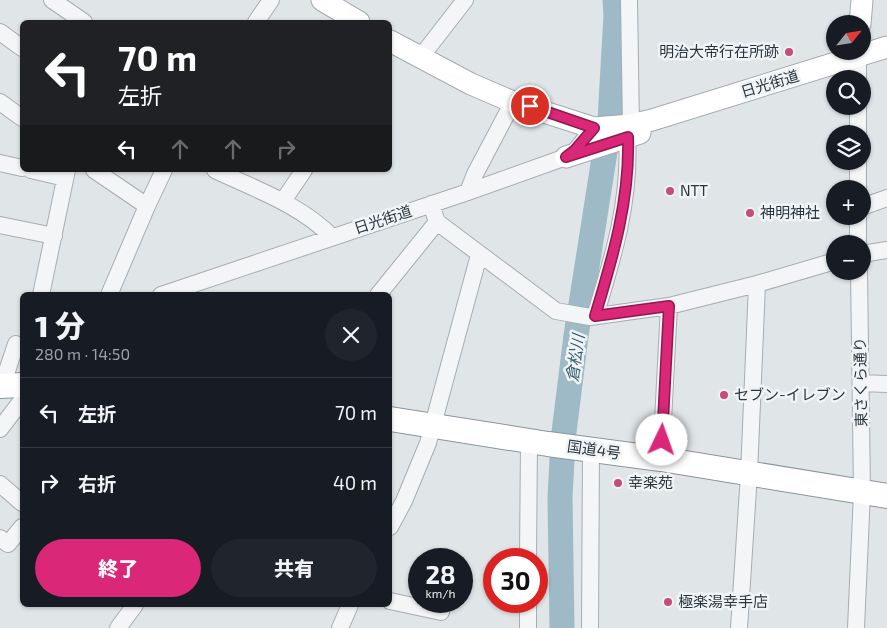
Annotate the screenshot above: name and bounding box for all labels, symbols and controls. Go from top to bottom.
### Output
north arrow [826,15,871,60]
map controls [826,15,871,280]
text: 70 m [118,36,197,78]
icon: left [35,40,100,105]
place label: 明治大帝行在所跡 [659,42,779,60]
marker: 明治大帝行在所跡 [783,46,795,58]
street label: 日光街道 [738,66,801,100]
button: search [826,70,871,115]
text: 左折 [118,82,162,108]
pin [509,85,551,127]
icon: arrive [516,92,544,120]
button: layers [826,125,871,170]
icon: left [113,135,141,163]
icon: ahead [166,135,194,163]
icon: ahead [219,135,247,163]
icon: right [272,135,300,163]
button: + [826,180,871,225]
place label: NTT [680,181,708,199]
marker: NTT [664,185,676,197]
street label: 日光街道 [351,201,414,237]
place label: 神明神社 [760,203,820,221]
marker: 神明神社 [744,207,756,219]
button: − [826,235,871,280]
text: 1 分 [35,307,85,343]
button: close [325,309,377,361]
water label: 倉松川 [562,331,588,383]
street label: 東さくら通り [850,337,870,427]
text: 280 m · 14:50 [35,344,130,363]
place label: セブン-イレブン [734,385,846,403]
marker: セブン-イレブン [718,389,730,401]
icon: left [35,399,63,427]
text: 70 m [335,401,377,424]
text: 左折 [78,402,116,425]
position arrow [635,413,687,465]
street label: 国道4号 [566,436,622,462]
icon: right [35,469,63,497]
text: 40 m [333,471,377,494]
text: 右折 [78,472,116,495]
place label: 幸楽苑 [628,473,673,491]
marker: 幸楽苑 [612,477,624,489]
button: 終了 [35,539,201,597]
button: 共有 [211,539,377,597]
speed limit sign: 30 [483,548,548,613]
text: 28 [425,559,456,589]
text: km/h [426,586,455,600]
place label: 極楽湯幸手店 [678,592,768,610]
marker: 極楽湯幸手店 [662,596,674,608]

